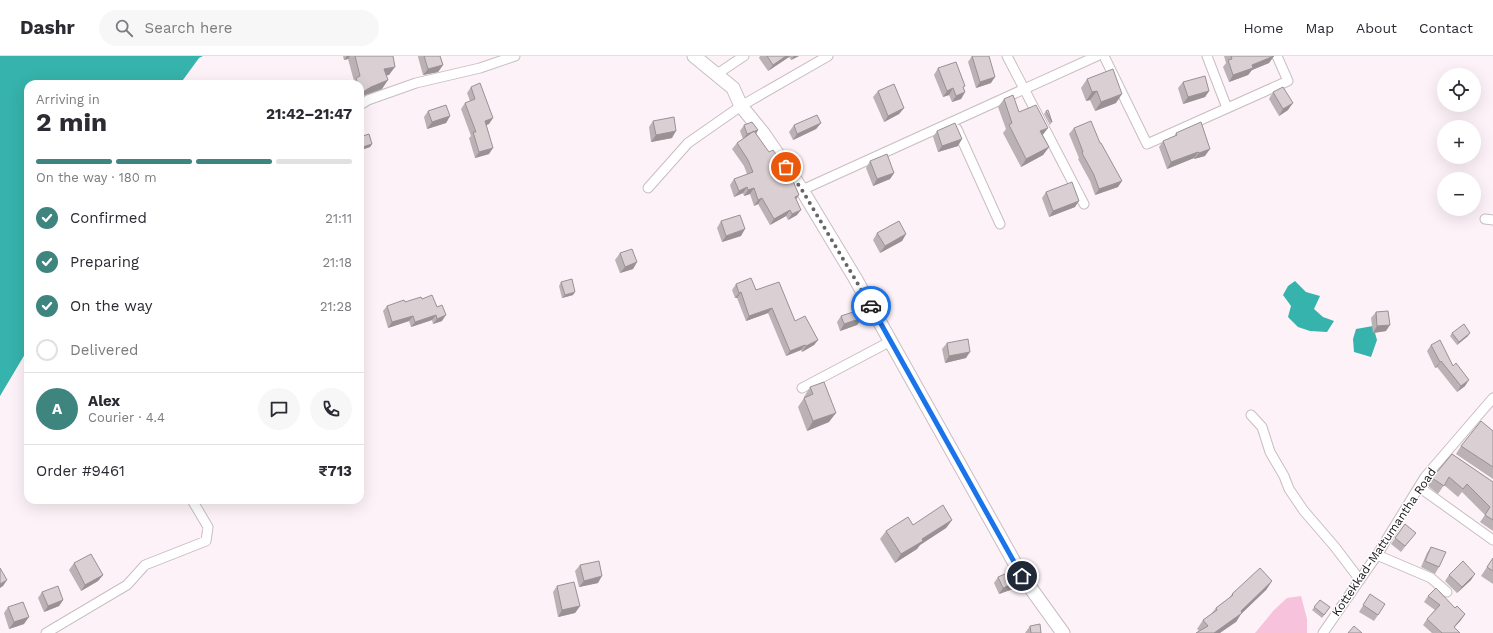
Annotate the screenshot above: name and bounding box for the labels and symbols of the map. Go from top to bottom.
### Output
pin [769,150,803,184]
courier [851,286,891,326]
street label: Kottekkad-Mattumantha Road [1329,465,1439,619]
pin [1005,559,1039,593]

